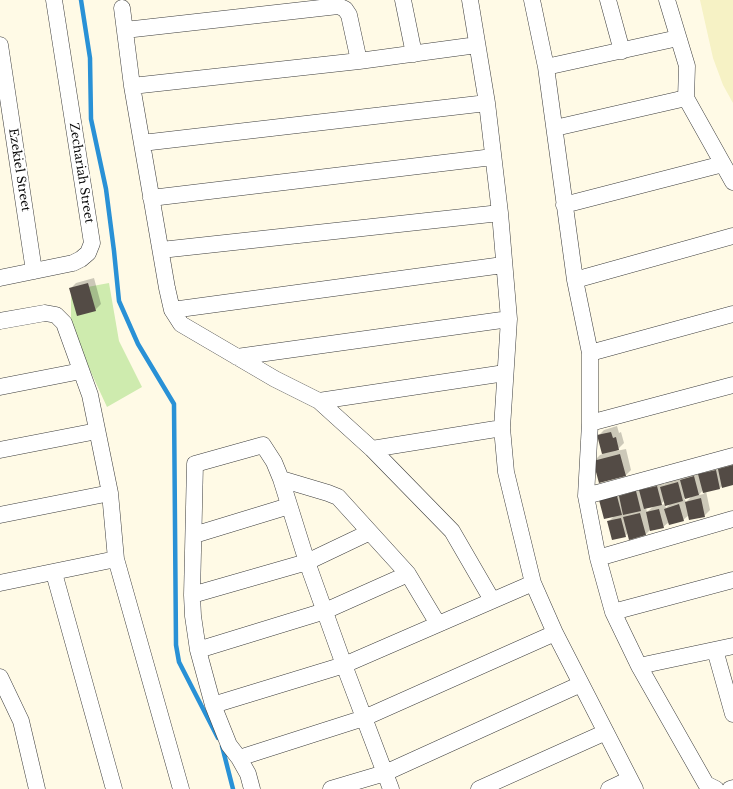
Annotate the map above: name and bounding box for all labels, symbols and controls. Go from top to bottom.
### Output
street label: Zechariah Street [66,122,96,224]
street label: Ezekiel Street [5,127,33,213]

